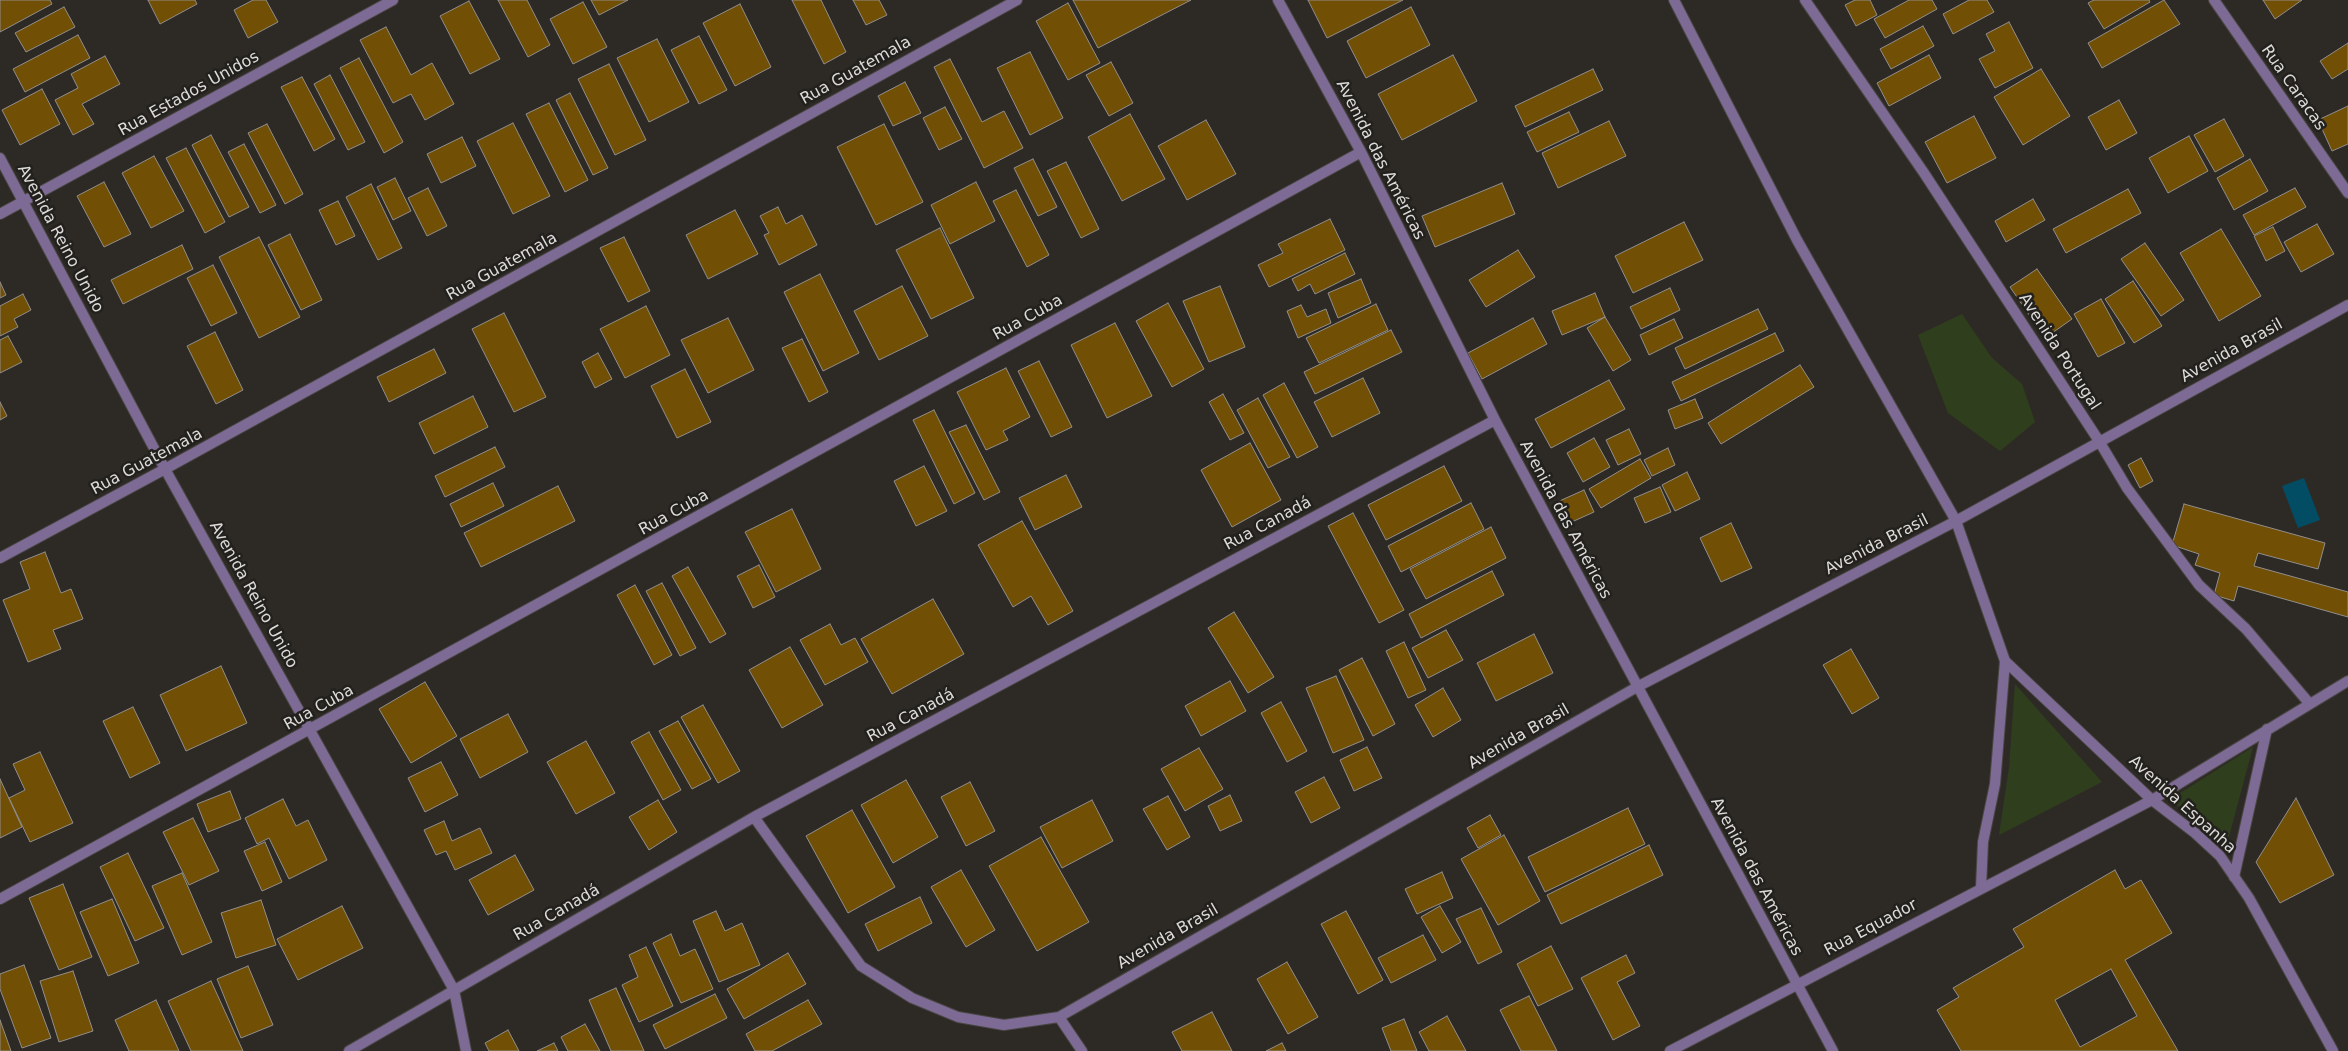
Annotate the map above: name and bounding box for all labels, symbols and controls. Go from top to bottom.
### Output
street label: Rua Guatemala [797,33,915,109]
street label: Rua Caracas [2257,42,2329,134]
street label: Rua Estados Unidos [115,47,263,141]
street label: Avenida das Américas [1331,77,1429,243]
street label: Avenida Reino Unido [13,162,107,316]
street label: Rua Guatemala [443,229,561,305]
street label: Avenida Portugal [2014,290,2104,414]
street label: Rua Cuba [990,291,1066,345]
street label: Avenida Brasil [2178,315,2286,387]
street label: Rua Guatemala [88,425,206,499]
street label: Avenida das Américas [1515,437,1615,603]
street label: Rua Cuba [636,486,712,540]
street label: Rua Canadá [1221,493,1315,555]
street label: Avenida Brasil [1822,511,1932,579]
street label: Avenida Reino Unido [205,518,301,672]
street label: Rua Cuba [281,681,357,735]
street label: Rua Canadá [864,685,958,747]
street label: Avenida Brasil [1465,700,1573,774]
street label: Avenida Espanha [2125,752,2239,858]
street label: Avenida das Américas [1706,794,1806,960]
street label: Rua Canadá [510,881,604,945]
street label: Rua Equador [1821,896,1921,960]
street label: Avenida Brasil [1114,900,1222,974]

